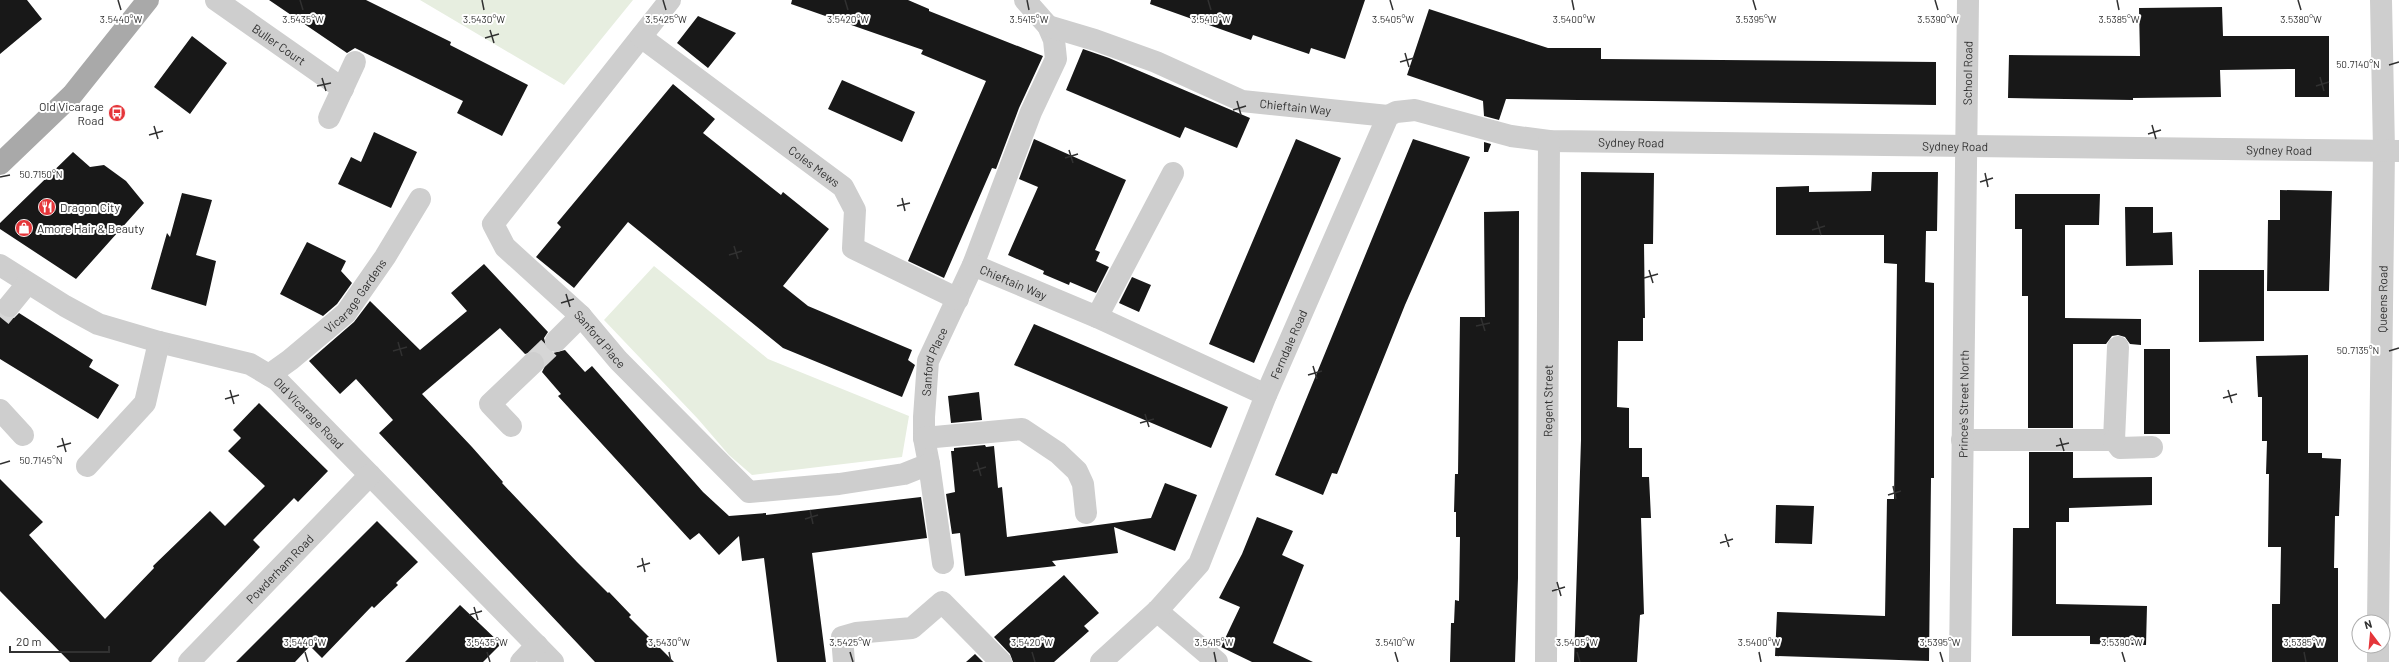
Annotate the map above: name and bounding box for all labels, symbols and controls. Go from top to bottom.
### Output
text: 3.5440°W [100,13,142,25]
text: 3.5435°W [282,13,324,25]
text: 3.5430°W [463,13,505,25]
text: 3.5425°W [645,13,687,25]
text: 3.5420°W [827,13,869,25]
text: 3.5415°W [1010,13,1049,25]
text: 3.5410°W [1191,13,1231,25]
text: 3.5405°W [1372,13,1414,25]
text: 3.5400°W [1553,13,1595,25]
text: 3.5395°W [1735,13,1777,25]
text: 3.5390°W [1917,13,1959,25]
text: 3.5385°W [2098,13,2140,25]
text: 3.5380°W [2280,13,2322,25]
street label: Buller Court [250,21,308,68]
street label: School Road [1960,41,1975,105]
text: 50.7140°N [2336,58,2380,70]
street label: Chieftain Way [1259,96,1332,117]
place label: Old Vicarage Road [39,99,104,127]
bus stop icon: Old Vicarage Road [107,103,127,123]
street label: Sydney Road [1598,135,1664,149]
street label: Sydney Road [1922,138,1988,153]
street label: Coles Mews [786,142,843,189]
street label: Sydney Road [2246,142,2312,157]
text: 50.7150°N [19,168,63,180]
restaurant icon: Dragon City [37,197,57,217]
place label: Dragon City [60,200,120,214]
shop icon: Amore Hair & Beauty [14,218,34,238]
place label: Amore Hair & Beauty [37,221,145,235]
street label: Vicarage Gardens [321,256,389,335]
street label: Chieftain Way [978,262,1050,302]
street label: Queens Road [2375,265,2390,333]
street label: Sanford Place [572,307,629,371]
street label: Ferndale Road [1267,307,1310,381]
street label: Sanford Place [919,325,950,397]
text: 50.7135°N [2337,344,2379,356]
street label: Prince's Street North [1955,350,1971,458]
street label: Regent Street [1540,365,1555,437]
street label: Old Vicarage Road [271,374,347,451]
text: 50.7145°N [19,454,63,466]
street label: Powderham Road [243,531,316,606]
north arrow [2351,614,2391,654]
text: N [2363,617,2373,631]
scale bar [10,628,109,654]
text: 20 m [16,634,42,648]
text: 3.5440°W [284,636,326,648]
text: 3.5435°W [466,636,508,648]
text: 3.5430°W [648,636,690,648]
text: 3.5425°W [829,636,871,648]
text: 3.5420°W [1011,636,1053,648]
text: 3.5415°W [1195,636,1234,648]
text: 3.5410°W [1375,636,1415,648]
text: 3.5405°W [1556,636,1598,648]
text: 3.5400°W [1738,636,1780,648]
text: 3.5395°W [1919,636,1961,648]
text: 3.5390°W [2101,636,2143,648]
text: 3.5385°W [2283,636,2325,648]

